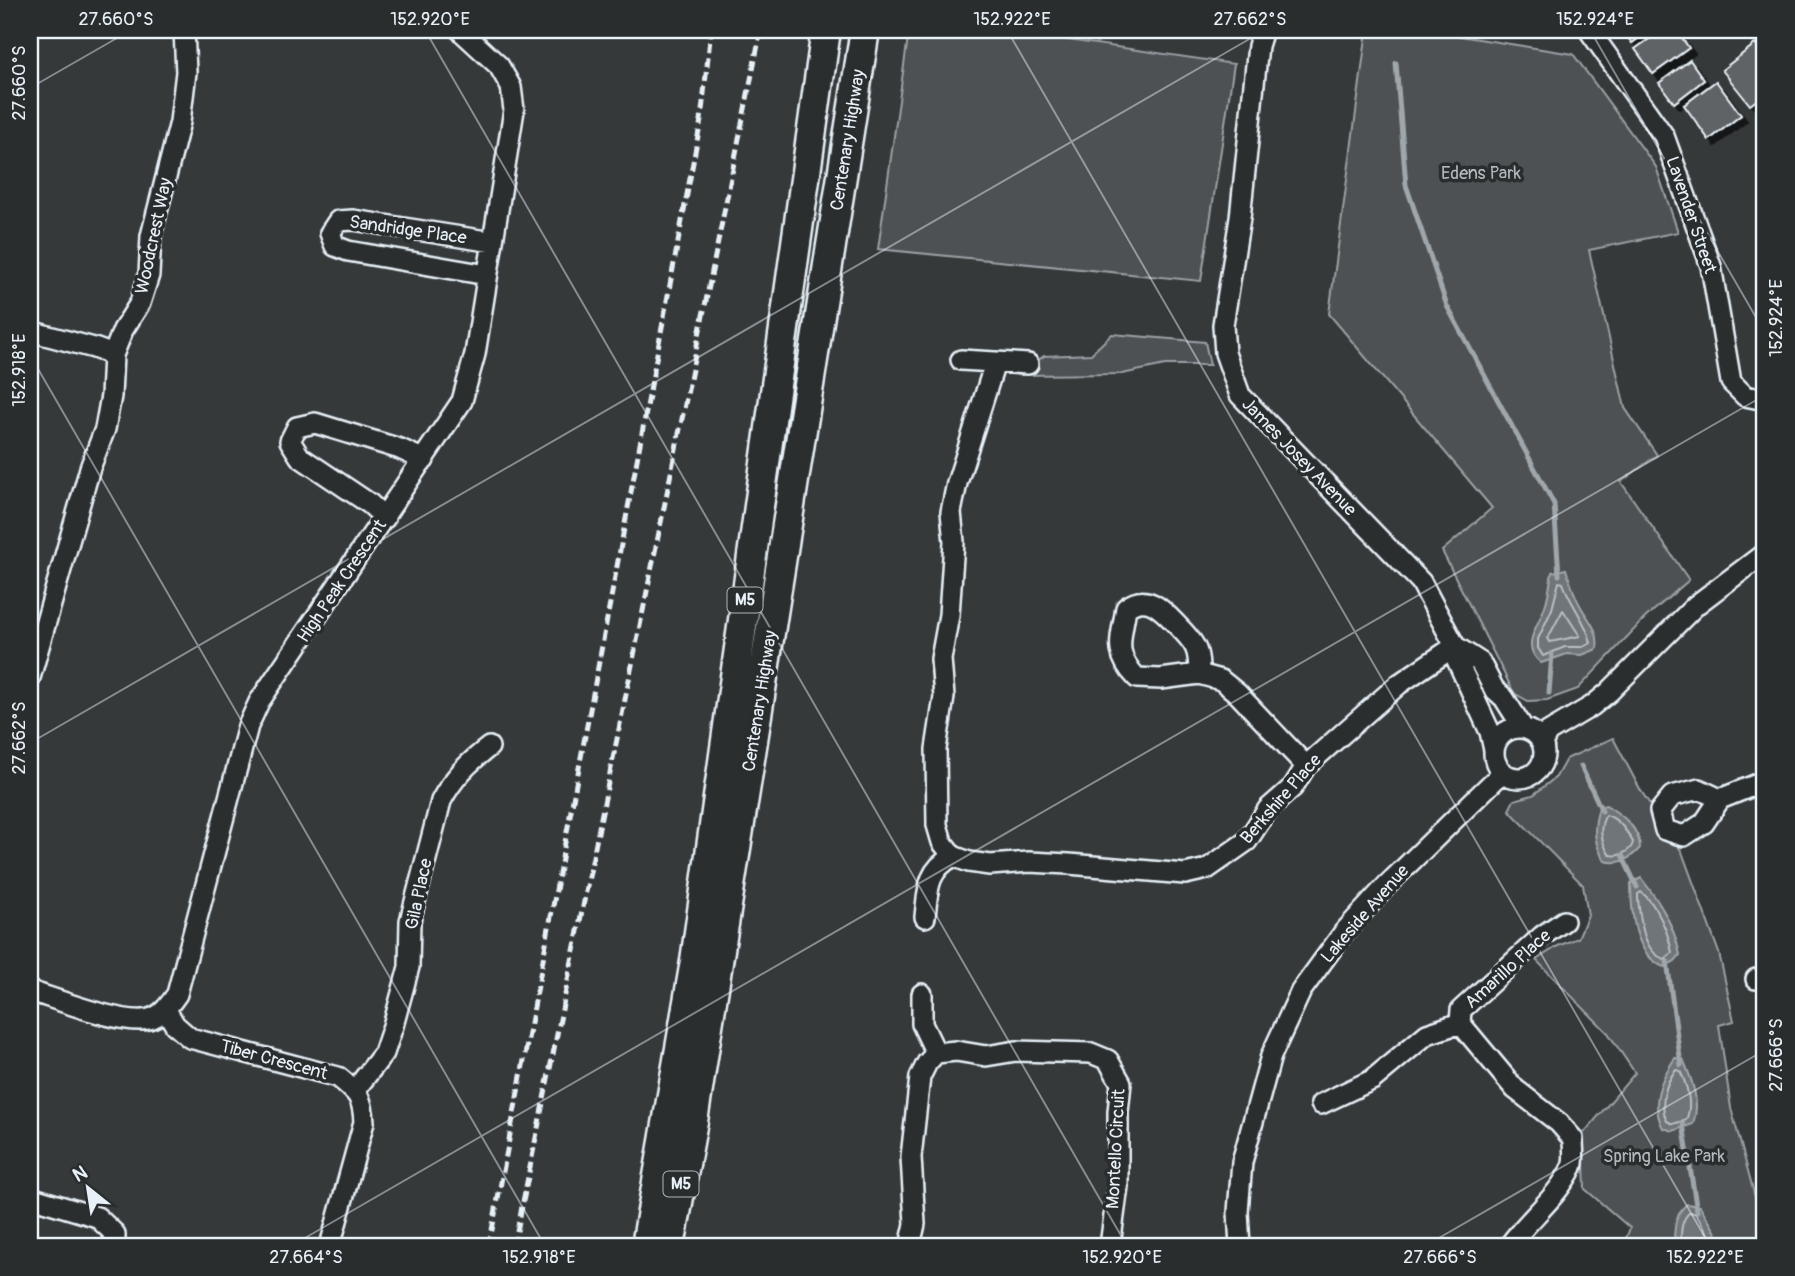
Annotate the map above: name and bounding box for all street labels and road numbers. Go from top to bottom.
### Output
street label: Centenary Highway [825,68,871,212]
street label: Lavender Street [1660,153,1722,277]
street label: Woodcrest Way [130,175,178,296]
street label: Sandridge Place [348,210,468,250]
street label: James Josey Avenue [1237,393,1362,521]
street label: High Peak Crescent [292,514,392,647]
road number: M5 [728,587,762,612]
street label: Centenary Highway [737,629,783,773]
street label: Berkshire Place [1235,749,1327,849]
street label: Gila Place [400,856,438,932]
street label: Lakeside Avenue [1316,860,1414,968]
street label: Amarillo Place [1460,924,1556,1014]
street label: Tiber Crescent [218,1035,331,1086]
street label: Montello Circuit [1101,1088,1131,1210]
road number: M5 [664,1172,698,1196]

